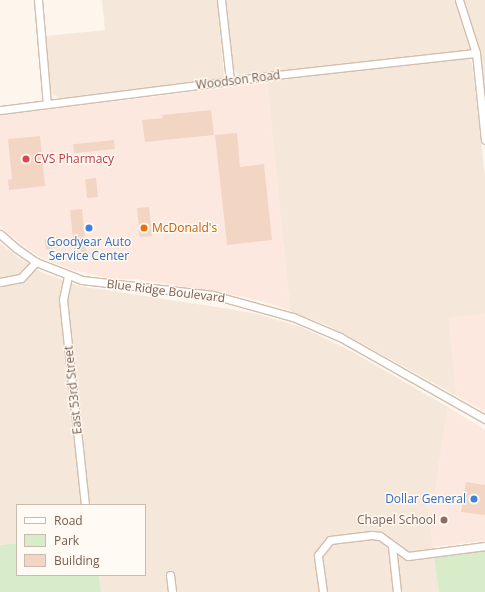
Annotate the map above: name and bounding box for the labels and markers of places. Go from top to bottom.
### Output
place label: CVS Pharmacy [34,152,114,166]
marker: CVS Pharmacy [21,154,31,164]
place label: McDonald's [152,221,217,235]
marker: Goodyear Auto Service Center [84,223,94,233]
marker: McDonald's [139,223,149,233]
place label: Goodyear Auto Service Center [47,235,131,263]
place label: Dollar General [385,492,466,506]
marker: Dollar General [469,494,479,504]
place label: Chapel School [357,513,436,527]
marker: Chapel School [439,515,449,525]

